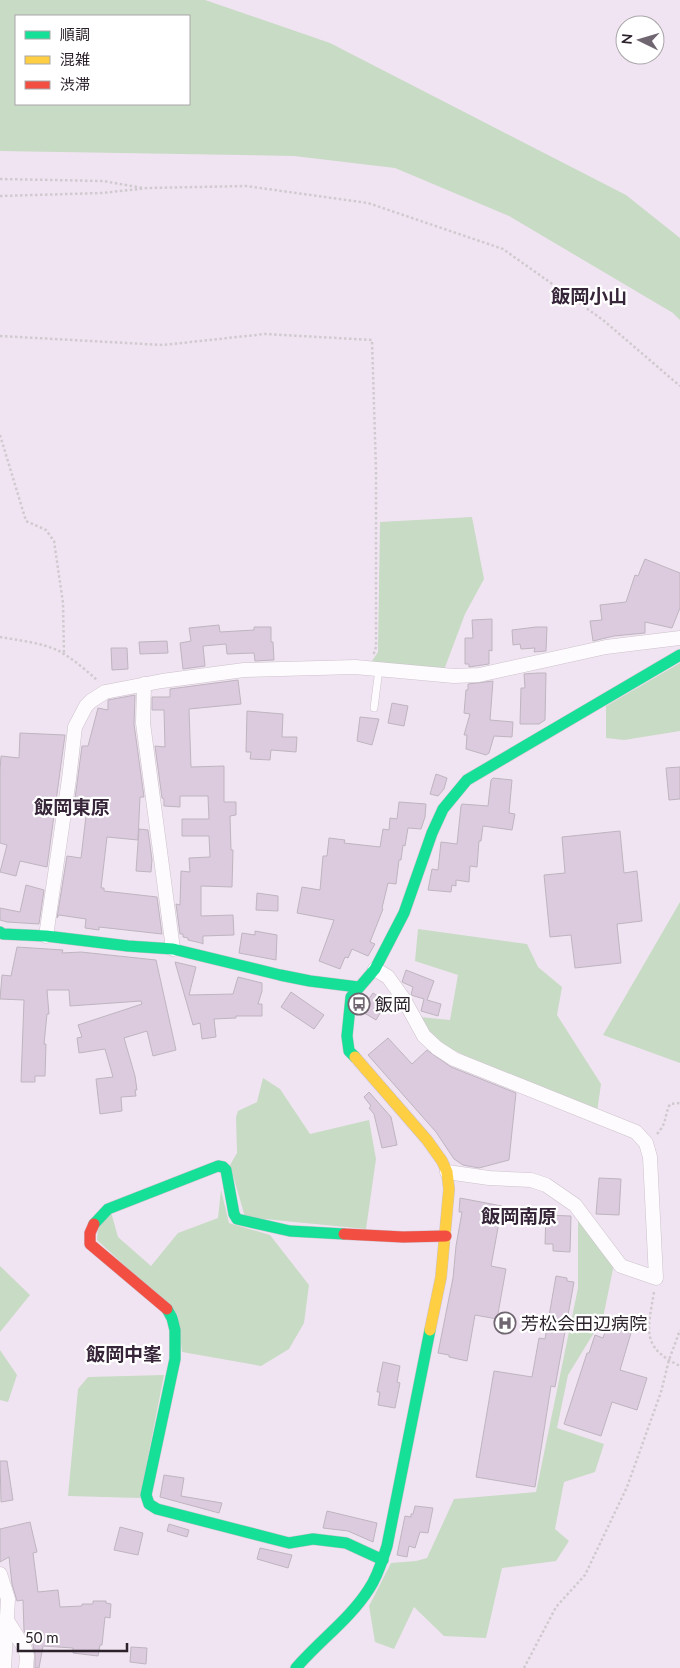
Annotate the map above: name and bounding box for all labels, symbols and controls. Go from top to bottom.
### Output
legend [15,15,190,105]
north arrow [615,15,665,65]
text: 順調 [60,25,90,43]
text: N [618,33,635,45]
text: 混雑 [60,50,90,68]
text: 渋滞 [60,75,90,93]
district label: 飯岡小山 [551,284,627,307]
district label: 飯岡東原 [34,795,110,818]
bus stop icon: 飯岡 [347,992,371,1016]
place label: 飯岡 [375,993,411,1015]
district label: 飯岡南原 [481,1204,557,1227]
hospital icon: 芳松会田辺病院 [493,1311,517,1335]
place label: 芳松会田辺病院 [521,1312,647,1334]
district label: 飯岡中峯 [86,1342,162,1365]
scale bar [18,1620,126,1652]
text: 50 m [25,1628,59,1646]

